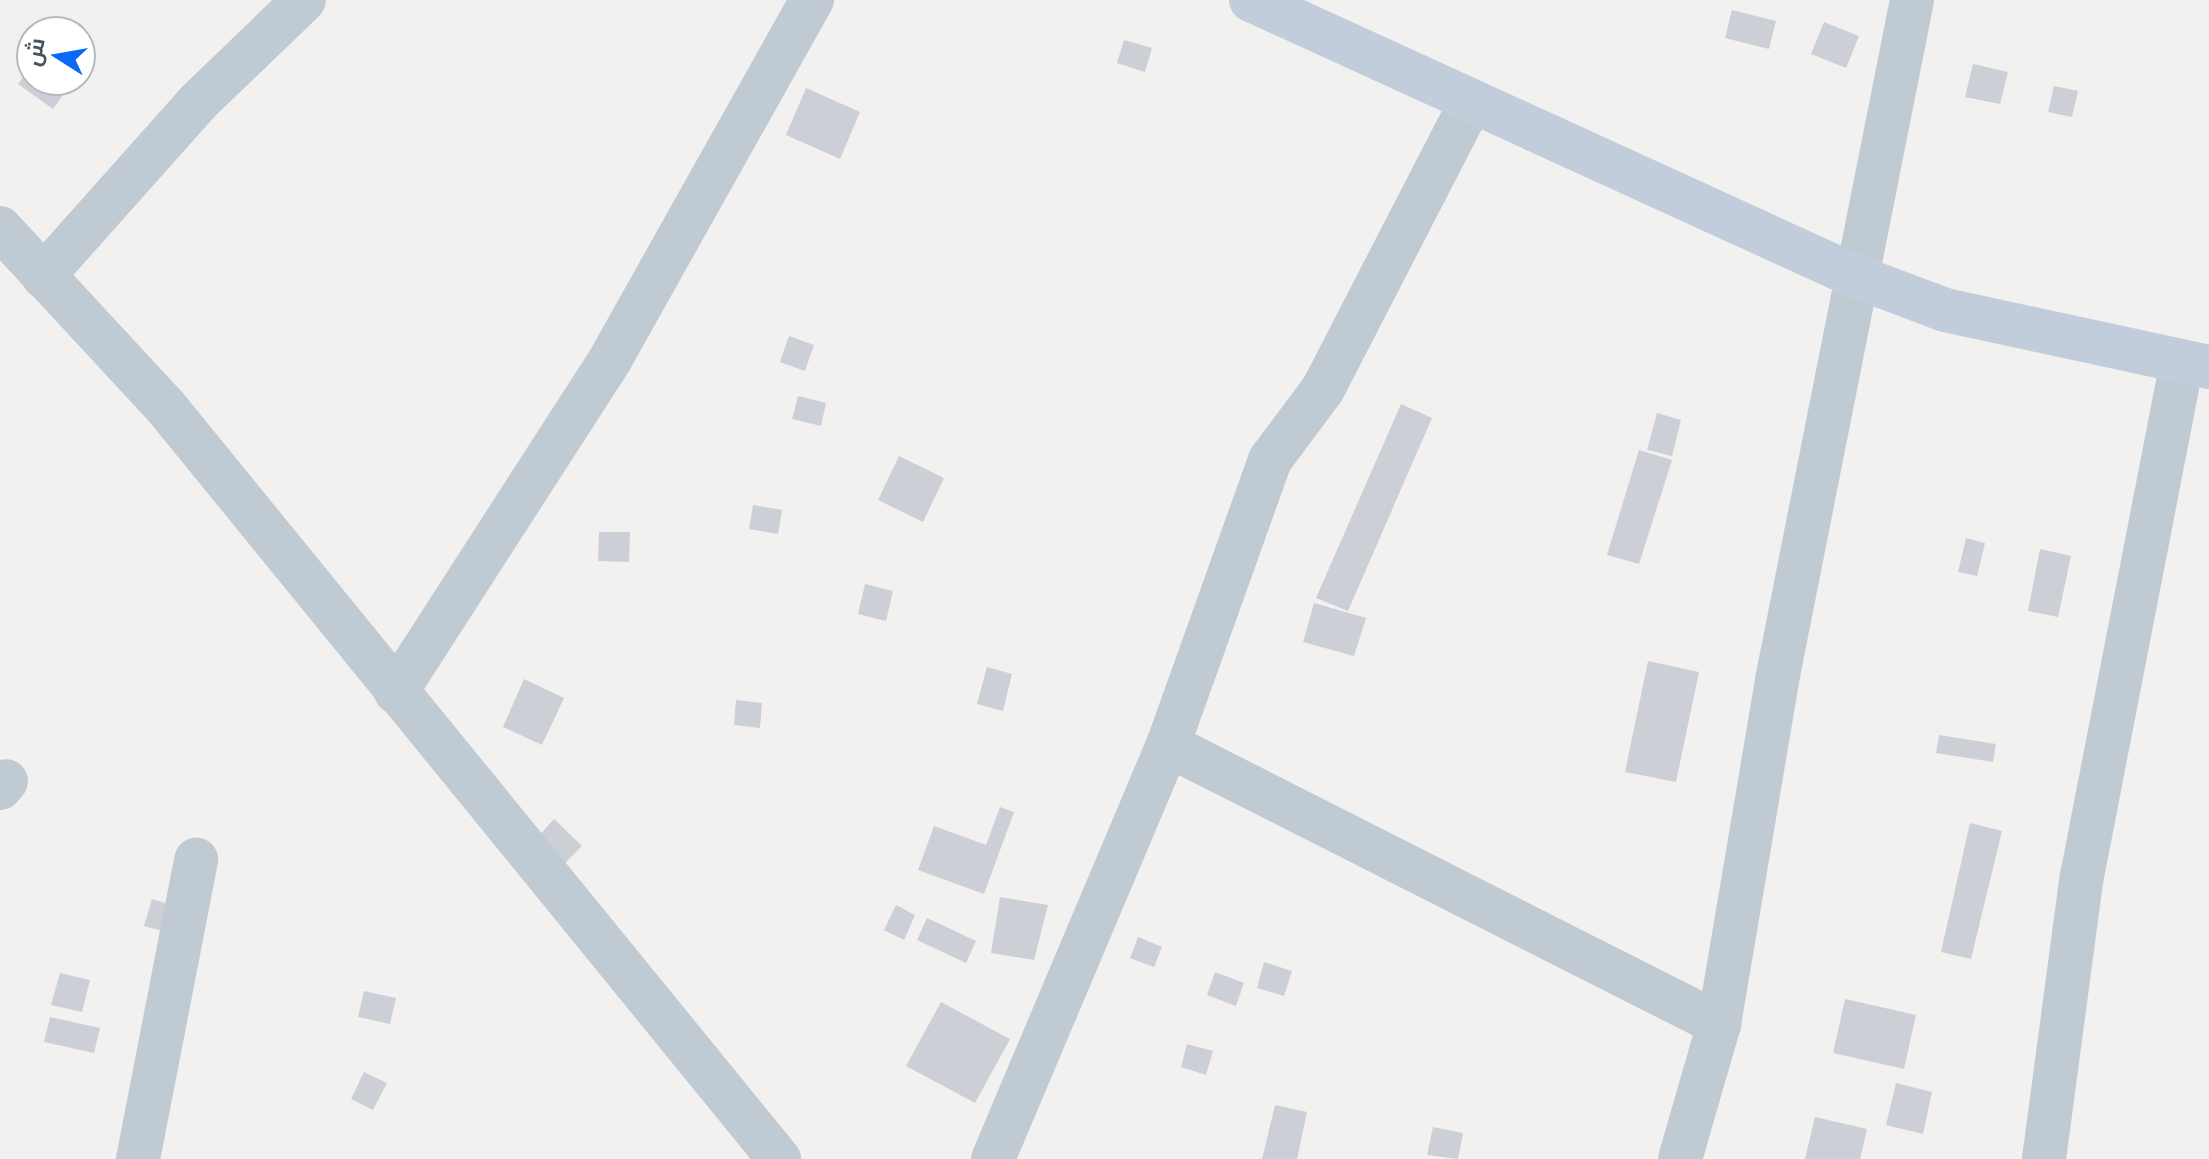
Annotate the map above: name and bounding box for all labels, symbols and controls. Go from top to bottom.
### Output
north arrow [16,16,96,96]
text: ش [19,35,50,68]

